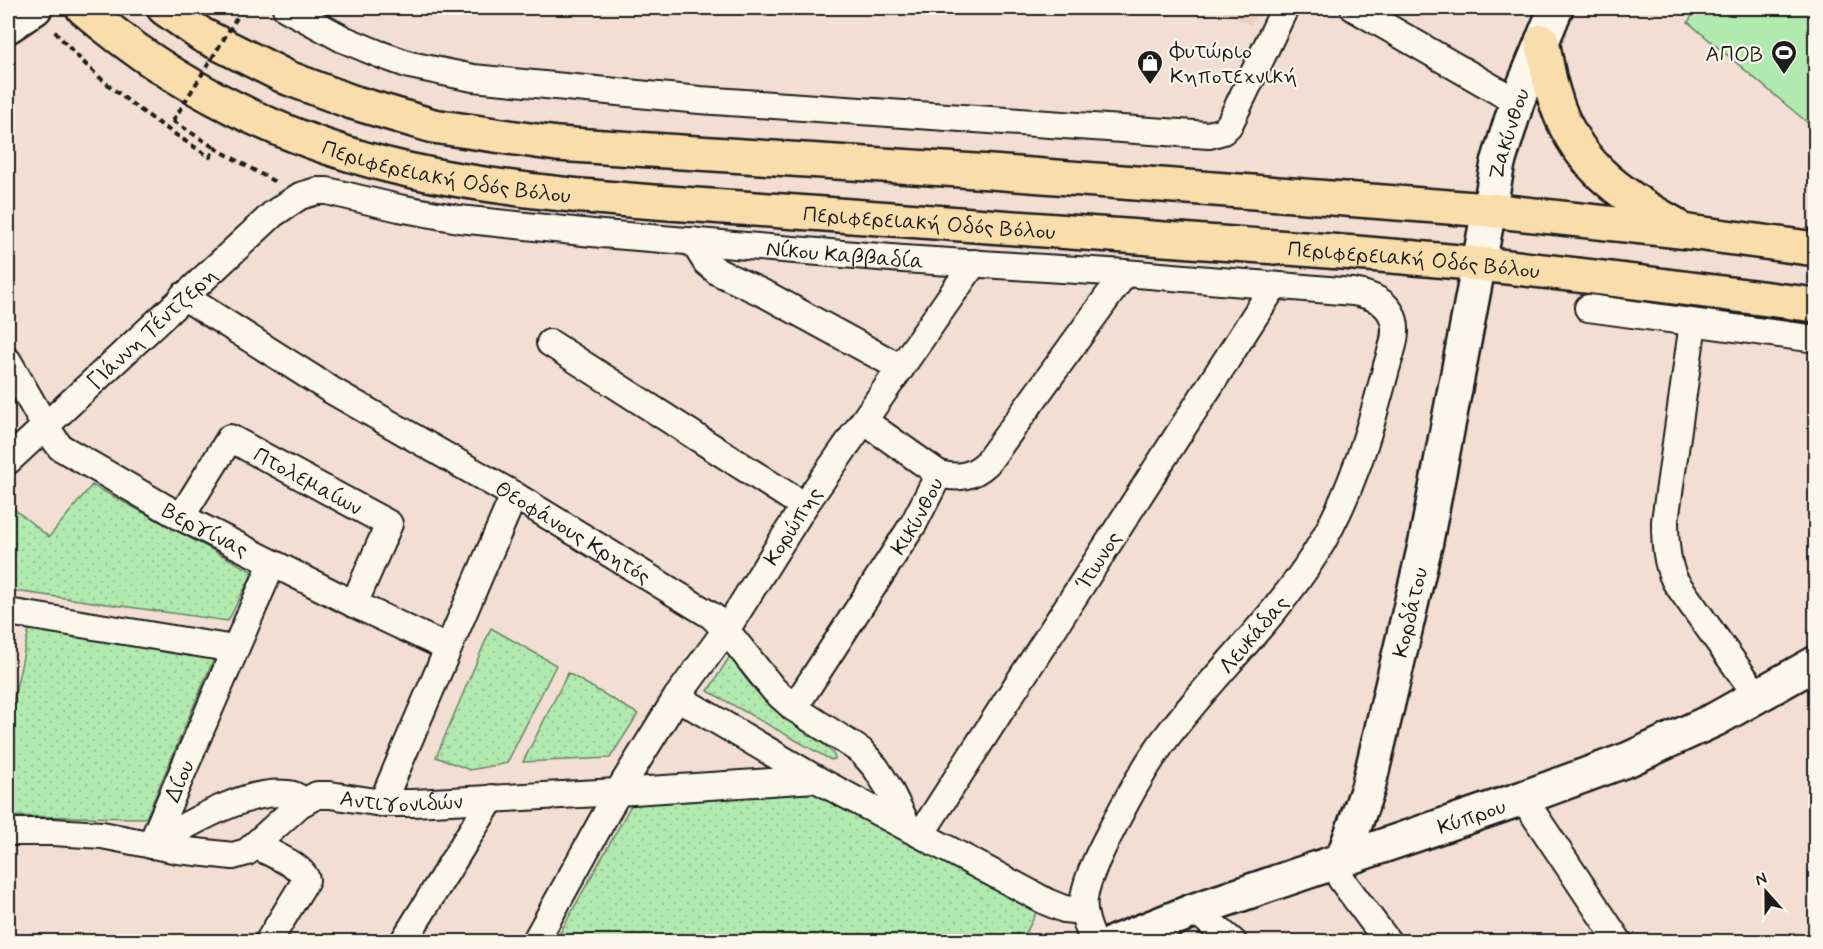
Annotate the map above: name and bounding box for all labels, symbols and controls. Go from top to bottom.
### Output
place label: Φυτώριο Κηποτεχνική [1169,38,1297,91]
sports icon: ΑΠΟΒ [1769,38,1799,76]
place label: ΑΠΟΒ [1705,41,1764,69]
shop icon: Φυτώριο Κηποτεχνική [1135,48,1165,86]
street label: Ζακύνθου [1483,84,1537,182]
street label: Περιφερειακή Οδός Βόλου [318,134,572,211]
street label: Περιφερειακή Οδός Βόλου [802,201,1056,247]
street label: Νίκου Καββαδία [765,236,925,276]
street label: Περιφερειακή Οδός Βόλου [1287,236,1541,286]
street label: ΓΙάννη Τέντζερη [82,262,224,396]
street label: Πτολεμαίων [248,441,367,523]
street label: Κικύνθου [885,473,951,561]
street label: Θεοφάνους Κρητός [489,475,655,591]
street label: Κορώπης [758,482,829,571]
street label: Βεργίνας [157,497,253,565]
street label: Ίτωνος [1070,526,1128,596]
street label: Κορδάτου [1387,565,1435,661]
street label: Λευκάδας [1214,590,1296,680]
street label: Δίου [159,756,202,807]
street label: Αντιγονιδών [338,785,464,819]
street label: Κύπρου [1434,793,1510,842]
north arrow [1736,862,1796,922]
text: N [1752,868,1770,891]

